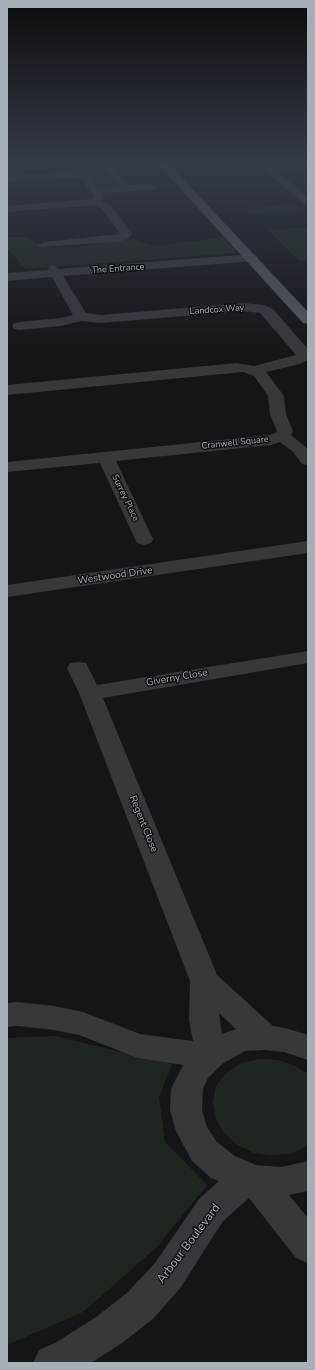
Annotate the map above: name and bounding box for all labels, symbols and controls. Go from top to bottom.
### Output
street label: The Entrance [91,262,145,276]
street label: Landcox Way [189,303,245,317]
street label: Cranwell Square [201,434,269,452]
street label: Surrey Place [109,473,141,523]
street label: Westwood Drive [77,565,153,587]
street label: Giverny Close [145,667,209,689]
street label: Regent Close [126,794,160,854]
street label: Arbour Boulevard [154,1201,224,1287]

